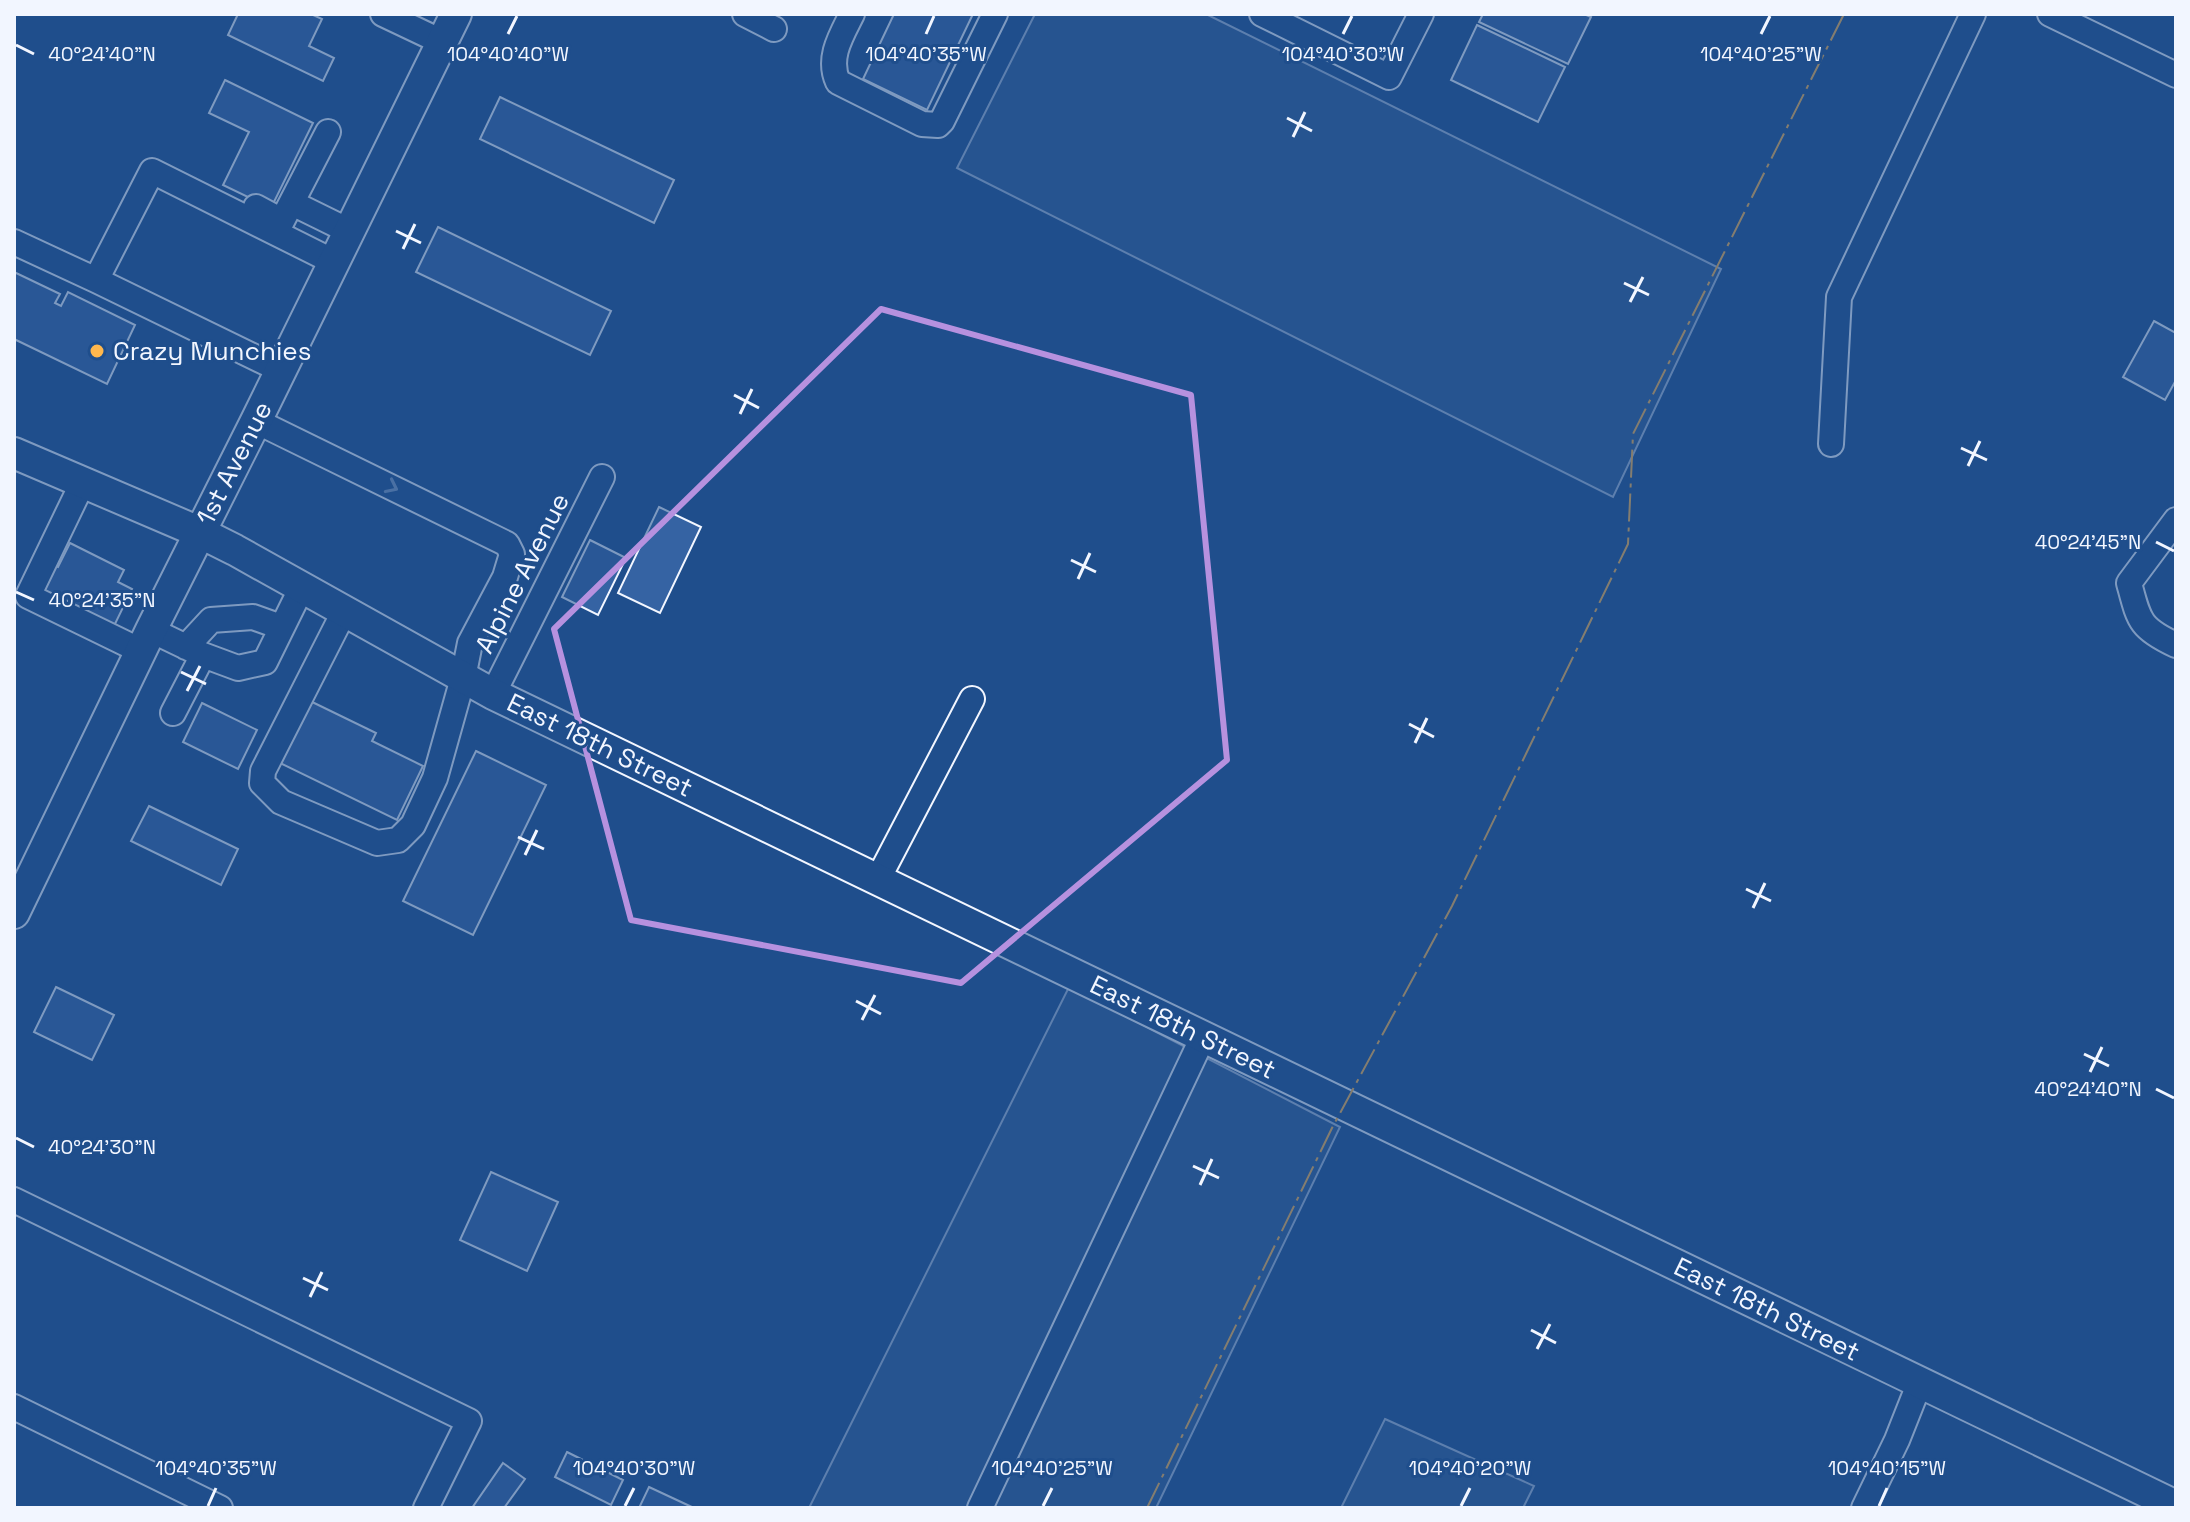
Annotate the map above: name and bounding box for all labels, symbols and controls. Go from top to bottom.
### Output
text: 40°24'40"N [48,41,156,67]
text: 104°40'40"W [447,41,569,67]
text: 104°40'35"W [865,41,987,67]
text: 104°40'30"W [1282,41,1404,67]
text: 104°40'25"W [1700,41,1822,67]
place label: Crazy Munchies [113,334,311,368]
marker: Crazy Munchies [88,342,106,360]
street label: 1st Avenue [188,395,280,531]
one-way arrow [383,477,398,493]
street label: Alpine Avenue [467,487,577,659]
text: 40°24'45"N [2035,529,2141,555]
text: 40°24'35"N [48,587,156,613]
street label: East 18th Street [501,685,699,805]
street label: East 18th Street [1084,967,1282,1087]
text: 40°24'40"N [2034,1076,2142,1102]
text: 40°24'30"N [48,1134,156,1160]
street label: East 18th Street [1668,1249,1866,1369]
text: 104°40'35"W [155,1455,277,1481]
text: 104°40'30"W [573,1455,695,1481]
text: 104°40'25"W [991,1455,1113,1481]
text: 104°40'20"W [1409,1455,1531,1481]
text: 104°40'15"W [1828,1455,1946,1481]

